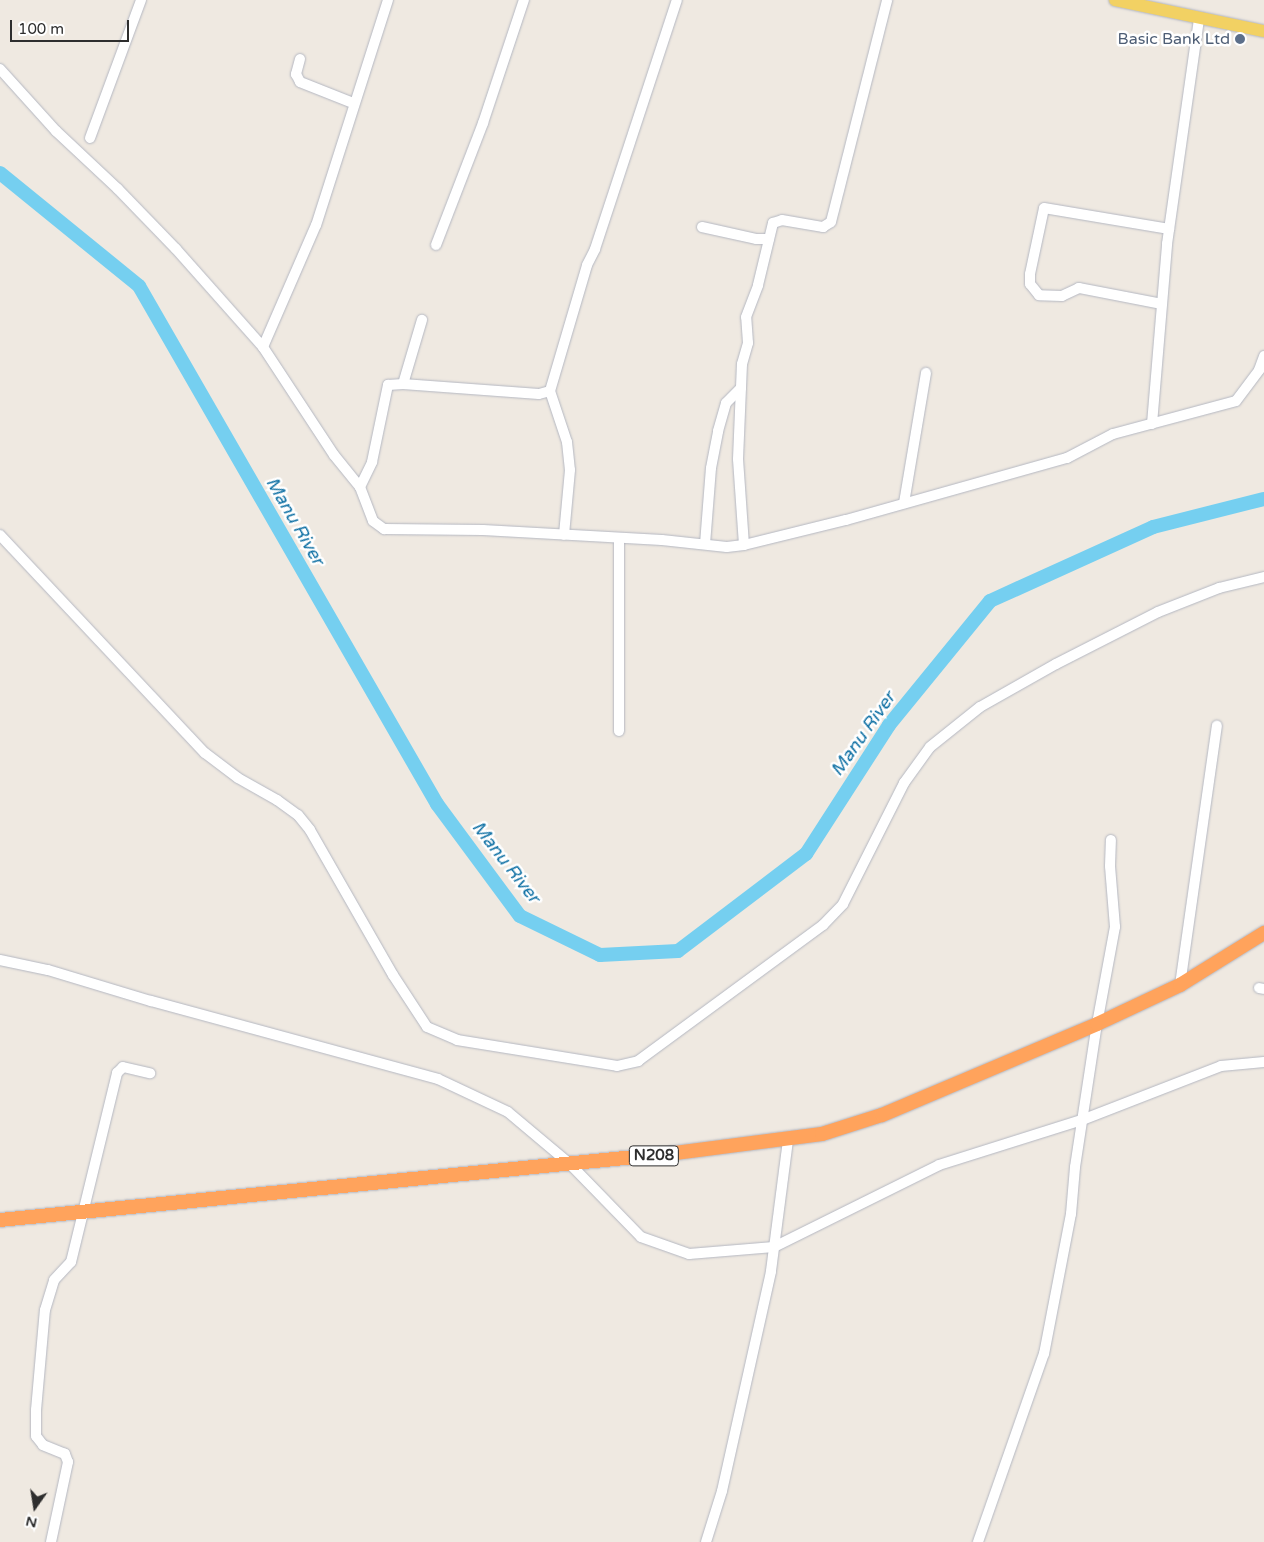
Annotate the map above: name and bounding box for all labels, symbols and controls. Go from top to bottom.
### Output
scale bar [12,10,131,42]
text: 100 m [18,20,64,38]
place label: Basic Bank Ltd [1118,29,1230,49]
marker: Basic Bank Ltd [1234,33,1246,45]
water label: Manu River [261,473,329,569]
water label: Manu River [826,688,900,780]
water label: Manu River [467,817,545,907]
road number: N208 [628,1144,680,1168]
north arrow [10,1482,60,1532]
text: N [24,1513,39,1532]

